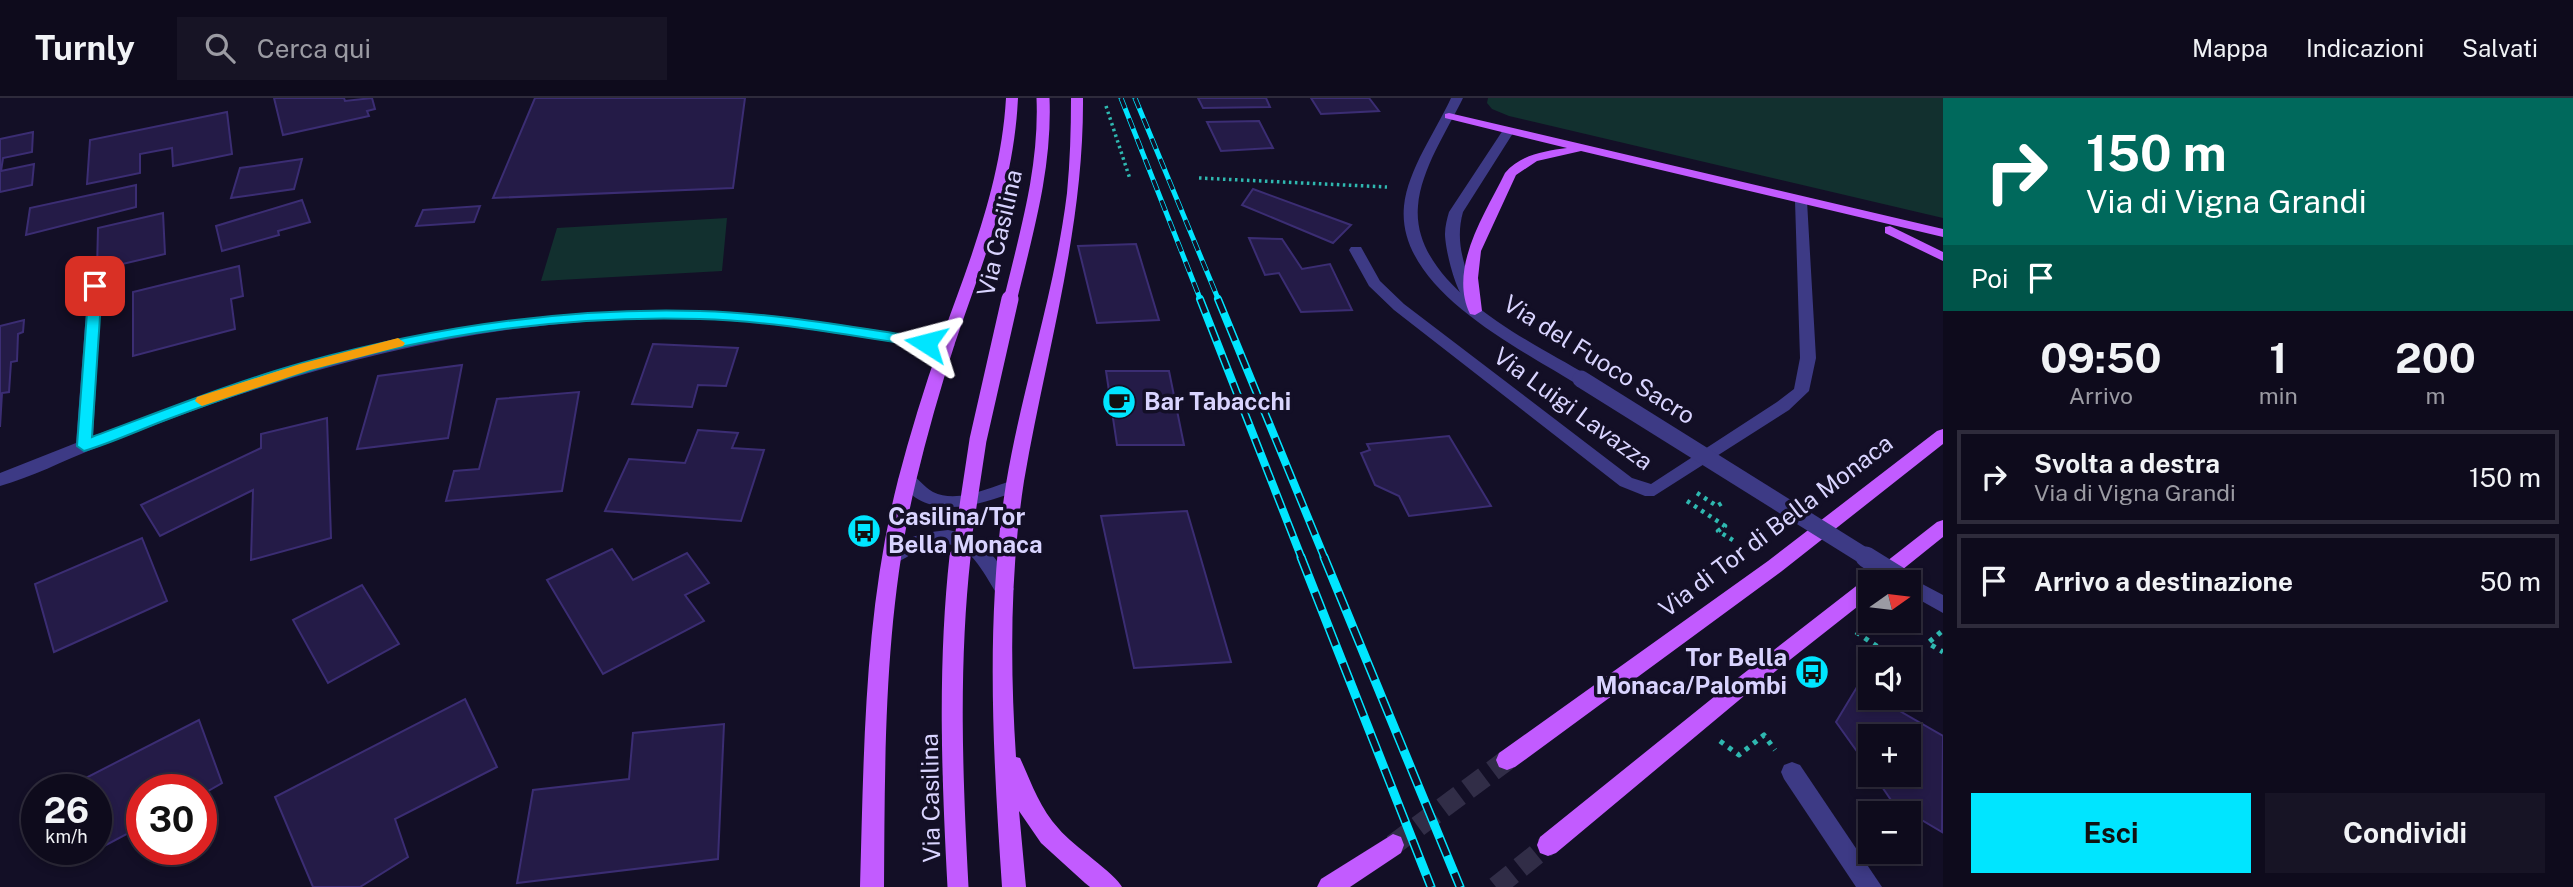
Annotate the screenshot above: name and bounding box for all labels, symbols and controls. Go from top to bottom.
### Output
search box [177,17,667,80]
text: Turnly [35,29,135,67]
icon: search [201,29,239,67]
text: Cerca qui [257,33,371,64]
text: Mappa [2192,34,2268,62]
text: Indicazioni [2306,34,2424,62]
text: Salvati [2462,34,2538,62]
text: 150 m [2086,124,2227,182]
icon: right [1971,126,2062,217]
street label: Via Casilina [971,167,1027,299]
text: Via di Vigna Grandi [2086,183,2367,220]
pin [65,256,125,316]
icon: arrive [2022,259,2060,297]
text: Poi [1971,263,2008,294]
icon: arrive [76,267,114,305]
street label: Via del Fuoco Sacro [1499,289,1700,429]
position arrow [889,306,963,380]
text: 09:50 [2040,333,2162,382]
text: 1 [2269,333,2287,382]
text: 200 [2395,333,2476,382]
street label: Via Luigi Lavazza [1489,341,1659,475]
text: Arrivo [2069,382,2133,409]
text: min [2259,382,2298,409]
text: m [2425,382,2445,409]
cafe icon: Bar Tabacchi [1100,383,1138,421]
place label: Bar Tabacchi [1144,387,1291,415]
street label: Via di Tor di Bella Monaca [1653,428,1898,622]
text: Svolta a destra [2034,448,2220,479]
icon: right [1975,458,2013,496]
text: 150 m [2469,462,2541,493]
text: Via di Vigna Grandi [2034,479,2236,506]
place label: Casilina/Tor Bella Monaca [888,502,1043,558]
bus stop icon: Casilina/Tor Bella Monaca [845,512,883,550]
icon: arrive [1975,562,2013,600]
text: Arrivo a destinazione [2034,566,2293,597]
text: 50 m [2480,566,2541,597]
north arrow [1858,570,1922,634]
map controls [1858,570,1921,864]
place label: Tor Bella Monaca/Palombi [1596,643,1787,699]
button: sound [1858,647,1921,710]
bus stop icon: Tor Bella Monaca/Palombi [1793,653,1831,691]
button: + [1858,724,1921,787]
street label: Via Casilina [915,733,945,863]
speed limit sign: 30 [126,774,217,865]
text: 26 [44,790,89,831]
button: Esci [1971,793,2251,873]
button: Condividi [2265,793,2545,873]
button: − [1858,801,1921,864]
text: km/h [45,826,88,847]

